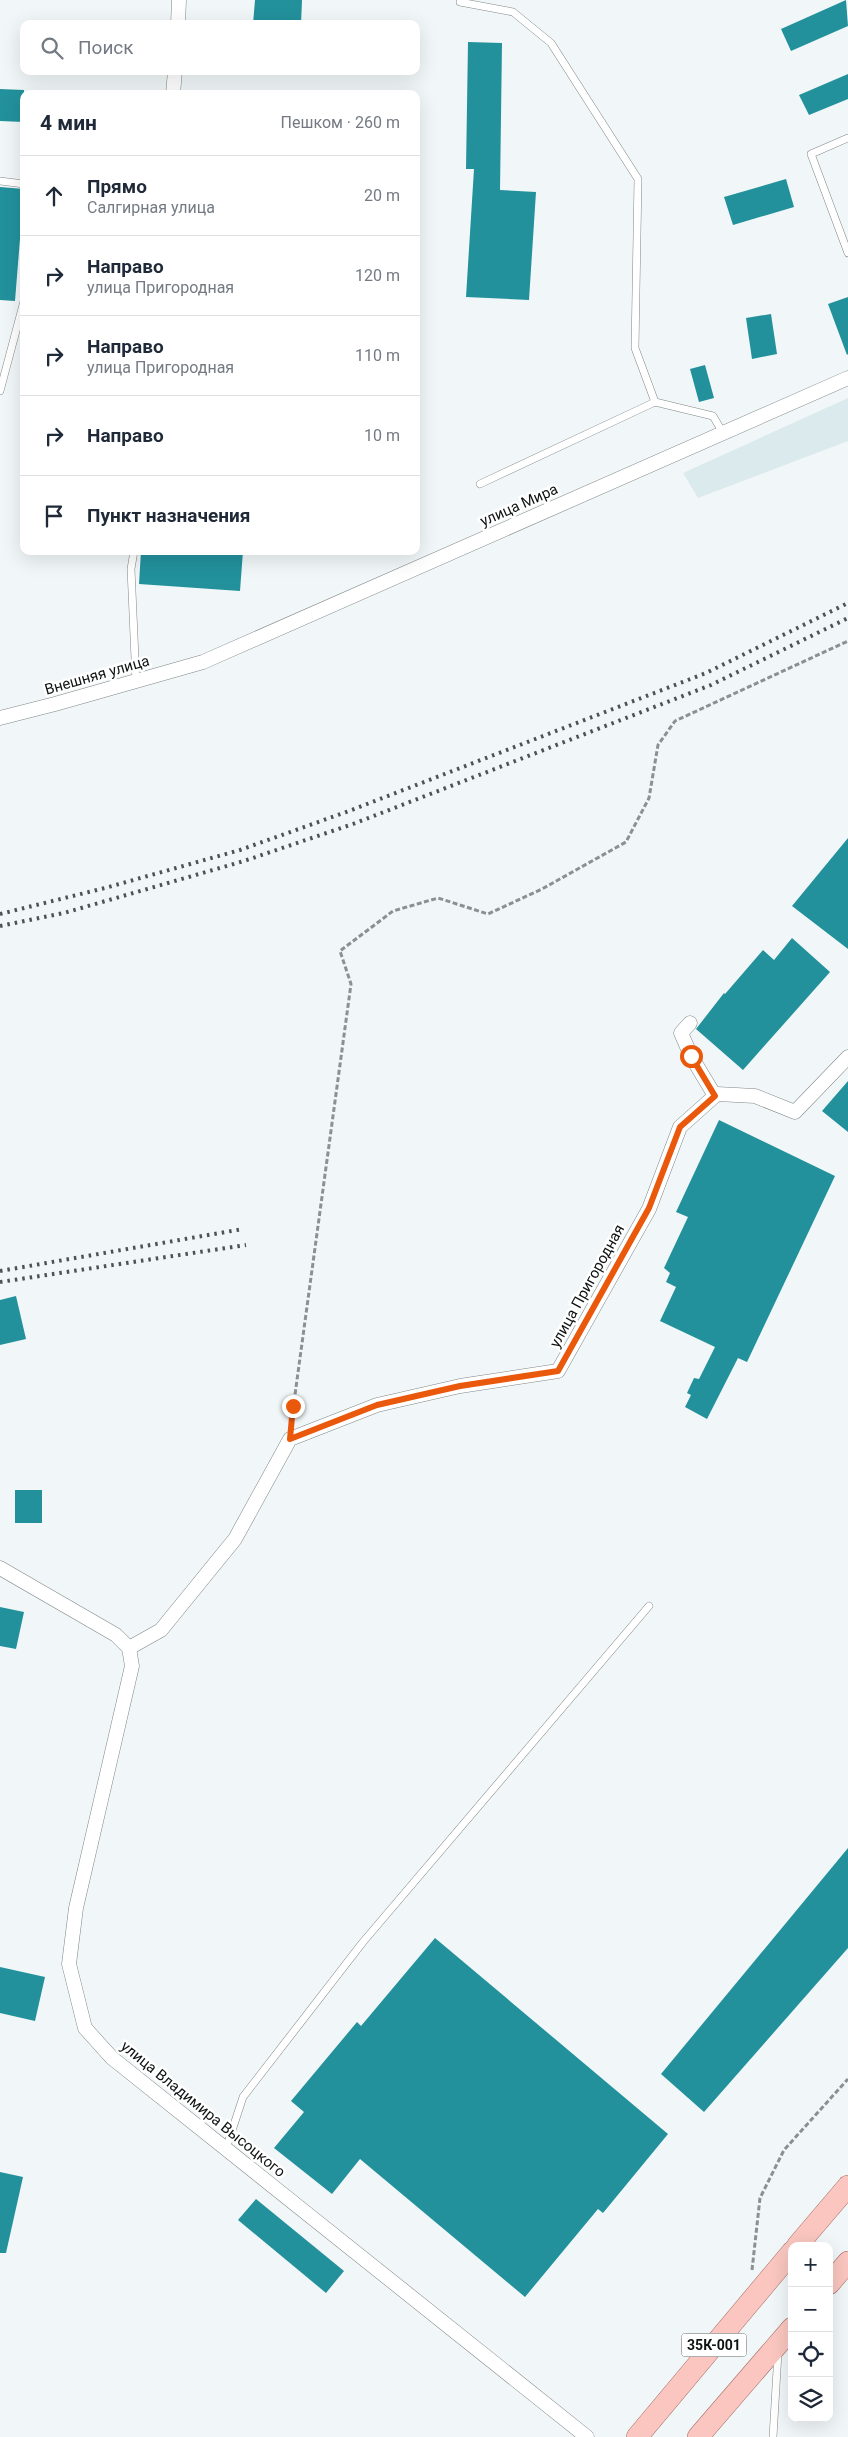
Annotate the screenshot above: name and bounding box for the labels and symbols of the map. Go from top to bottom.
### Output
street label: улица Мира [477,480,561,530]
street label: Внешняя улица [43,651,151,699]
route start [680,1045,703,1068]
street label: улица Пригородная [546,1221,628,1351]
route end [282,1395,305,1418]
street label: улица Владимира Высоцкого [117,2037,289,2181]
road number: 35К-001 [682,2334,746,2356]

